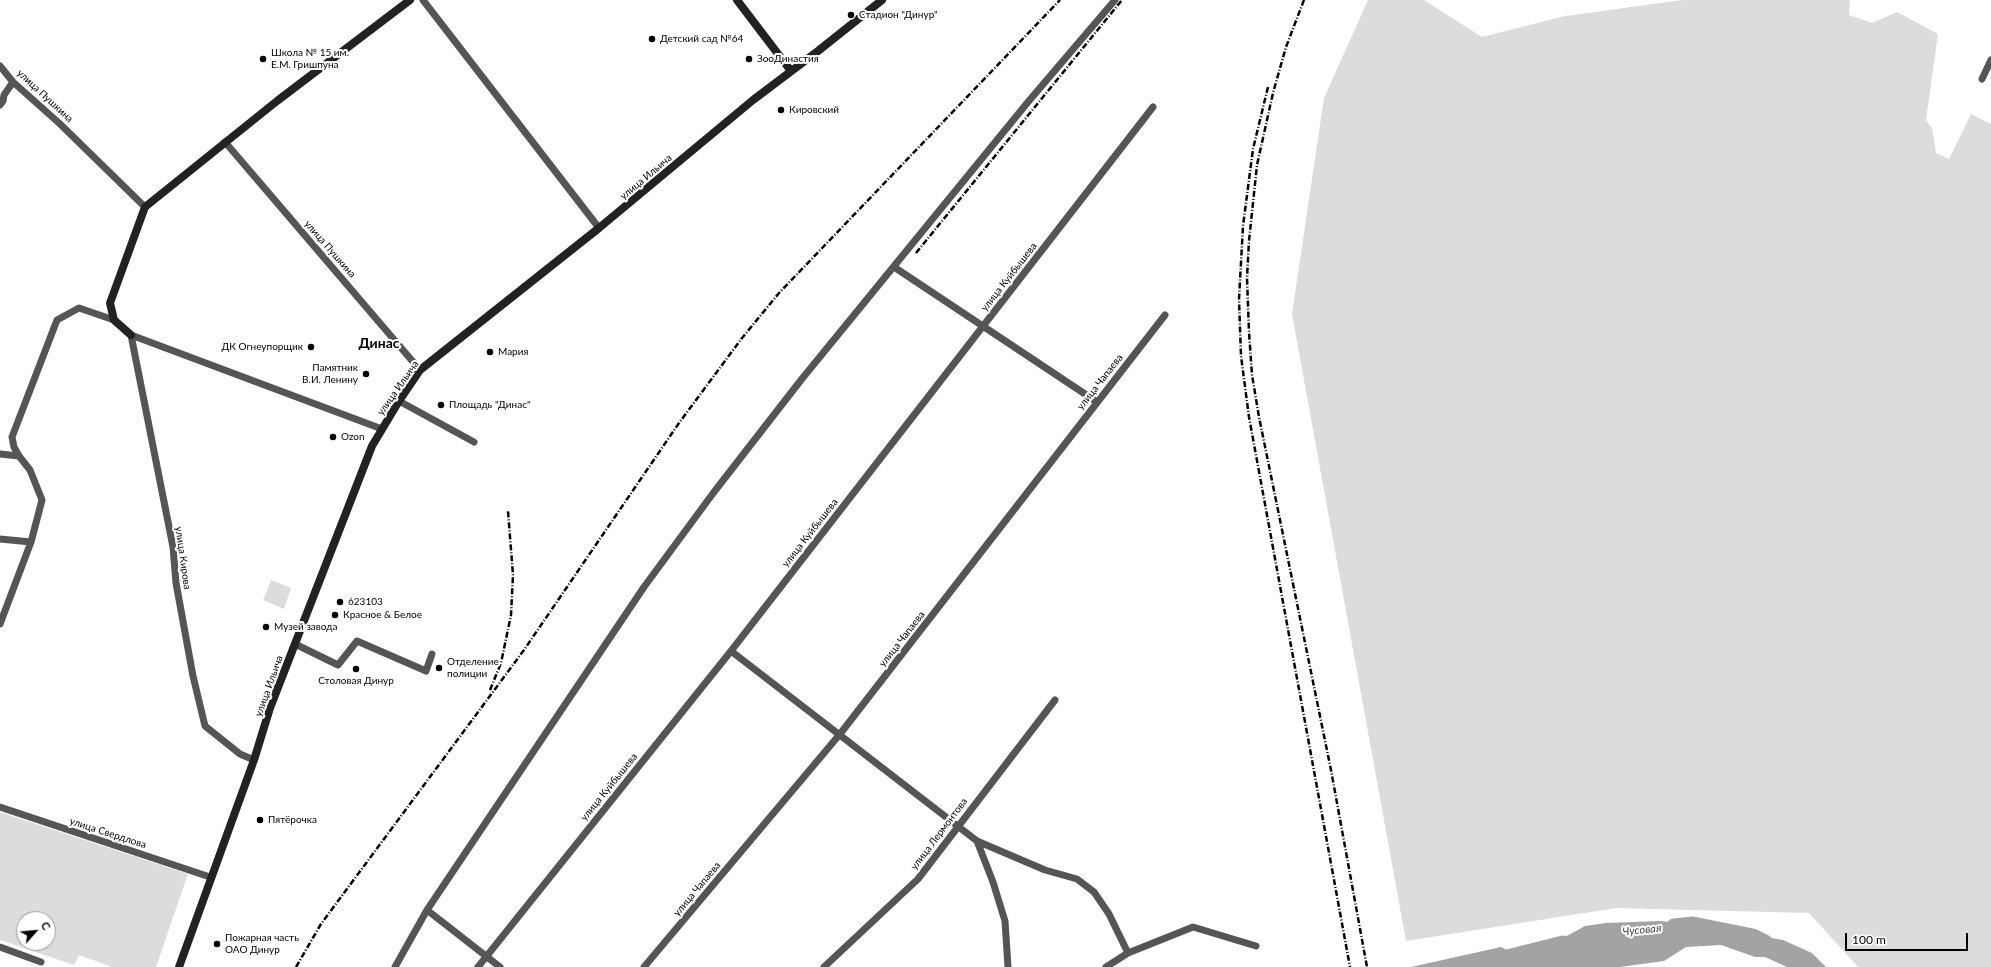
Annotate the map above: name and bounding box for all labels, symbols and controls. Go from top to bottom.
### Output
place label: Стадион "Динур" [859,9,938,21]
marker: Стадион "Динур" [846,10,856,20]
place label: Детский сад №64 [660,33,743,45]
marker: Детский сад №64 [647,34,657,44]
place label: Школа № 15 им. Е.М. Гришпуна [271,47,349,70]
place label: ЗооДинастия [757,53,819,65]
marker: Школа № 15 им. Е.М. Гришпуна [258,54,268,64]
marker: ЗооДинастия [744,54,754,64]
street label: улица Пушкина [15,67,75,125]
place label: Кировский [789,104,839,116]
marker: Кировский [776,105,786,115]
street label: улица Ильича [618,152,674,202]
street label: улица Пушкина [302,218,358,280]
street label: улица Куйбышева [979,240,1039,314]
district label: Динас [358,335,400,351]
place label: ДК Огнеупорщик [221,341,303,353]
marker: ДК Огнеупорщик [306,342,316,352]
place label: Мария [498,346,528,358]
marker: Мария [485,347,495,357]
street label: улица Чапаева [1075,352,1125,412]
street label: улица Ильича [375,358,421,418]
place label: Памятник В.И. Ленину [302,362,358,386]
marker: Памятник В.И. Ленину [361,369,371,379]
place label: Площадь "Динас" [449,399,531,411]
marker: Площадь "Динас" [436,400,446,410]
place label: Ozon [341,431,365,443]
marker: Ozon [328,432,338,442]
street label: улица Куйбышева [780,496,840,570]
street label: улица Кирова [173,526,193,590]
place label: 623103 [348,596,383,608]
marker: 623103 [335,597,345,607]
place label: Красное & Белое [343,609,422,621]
street label: улица Чапаева [877,609,927,669]
marker: Красное & Белое [330,610,340,620]
place label: Музей завода [274,621,337,633]
marker: Музей завода [261,622,271,632]
street label: улица Ильича [252,654,286,718]
place label: Отделение полиции [447,656,499,680]
marker: Отделение полиции [434,663,444,673]
marker: Столовая Динур [351,664,361,674]
place label: Столовая Динур [318,675,394,687]
street label: улица Куйбышева [578,751,640,823]
street label: улица Лермонтова [908,796,970,872]
place label: Пятёрочка [268,814,317,826]
street label: улица Свердлова [68,815,148,851]
marker: Пятёрочка [255,815,265,825]
street label: улица Чапаева [671,859,723,919]
north arrow [16,911,56,951]
text: С [39,920,54,932]
water label: Чусовая [1622,921,1662,939]
scale bar [1847,925,1970,951]
place label: Пожарная часть ОАО Динур [225,932,299,956]
text: 100 m [1852,932,1886,947]
marker: Пожарная часть ОАО Динур [212,939,222,949]

